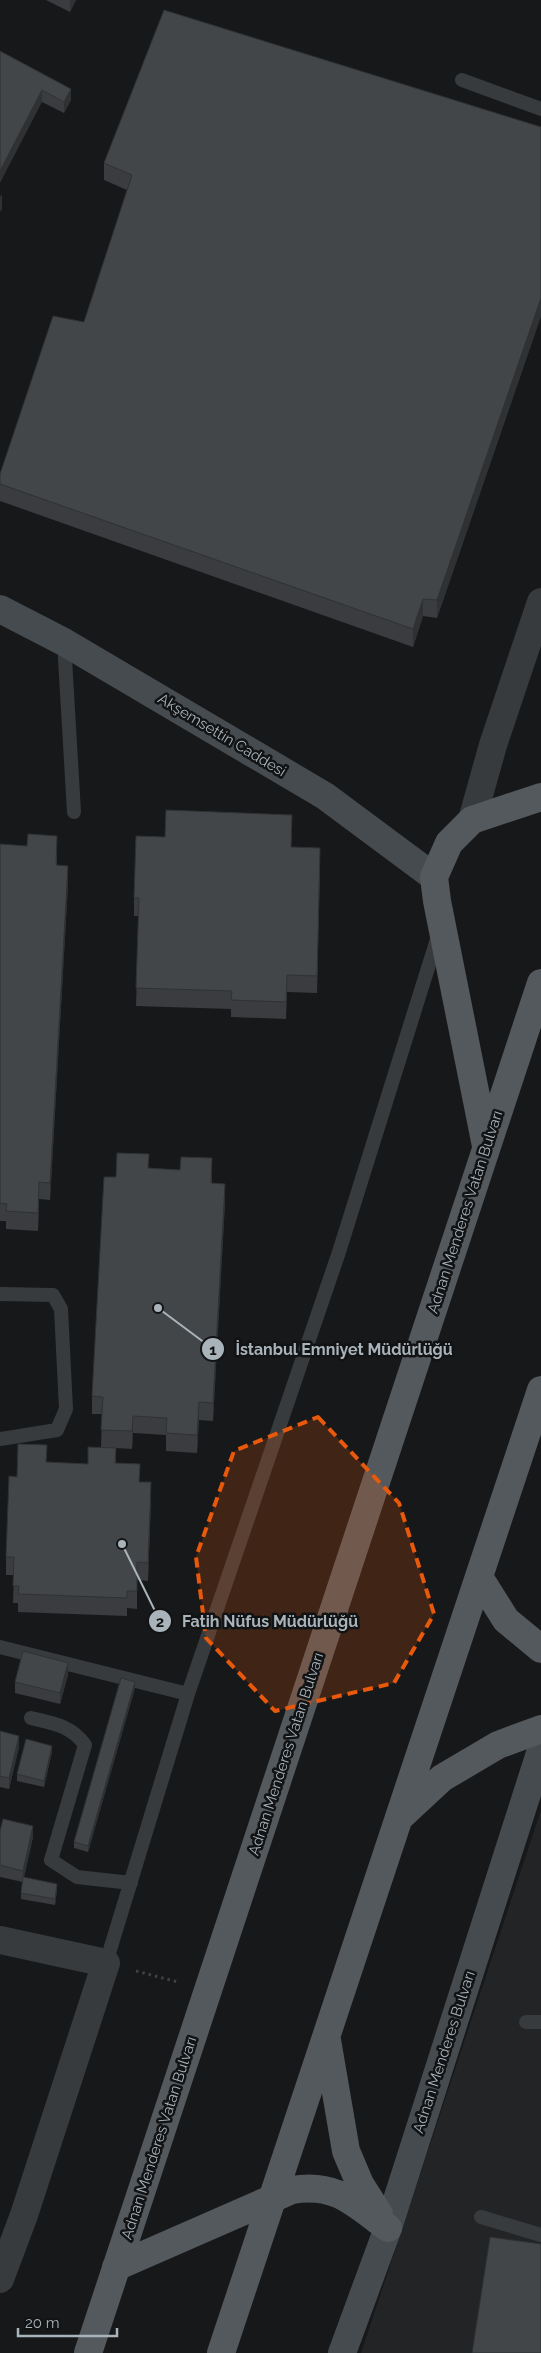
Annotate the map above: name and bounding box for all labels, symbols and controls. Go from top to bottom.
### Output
street label: Akşemsettin Caddesi [155,690,289,780]
street label: Adnan Menderes Vatan Bulvarı [424,1108,506,1316]
callout: İstanbul Emniyet Müdürlüğü [200,1334,463,1365]
text: İstanbul Emniyet Müdürlüğü [235,1339,453,1359]
text: 1 [209,1341,217,1359]
callout: Fatih Nüfus Müdürlüğü [147,1606,368,1637]
text: Fatih Nüfus Müdürlüğü [182,1612,358,1631]
text: 2 [156,1613,164,1631]
street label: Adnan Menderes Vatan Bulvarı [245,1650,327,1858]
street label: Adnan Menderes Bulvarı [409,1969,479,2135]
street label: Adnan Menderes Vatan Bulvarı [118,2034,200,2242]
scale bar [18,2306,116,2338]
text: 20 m [25,2314,60,2332]

